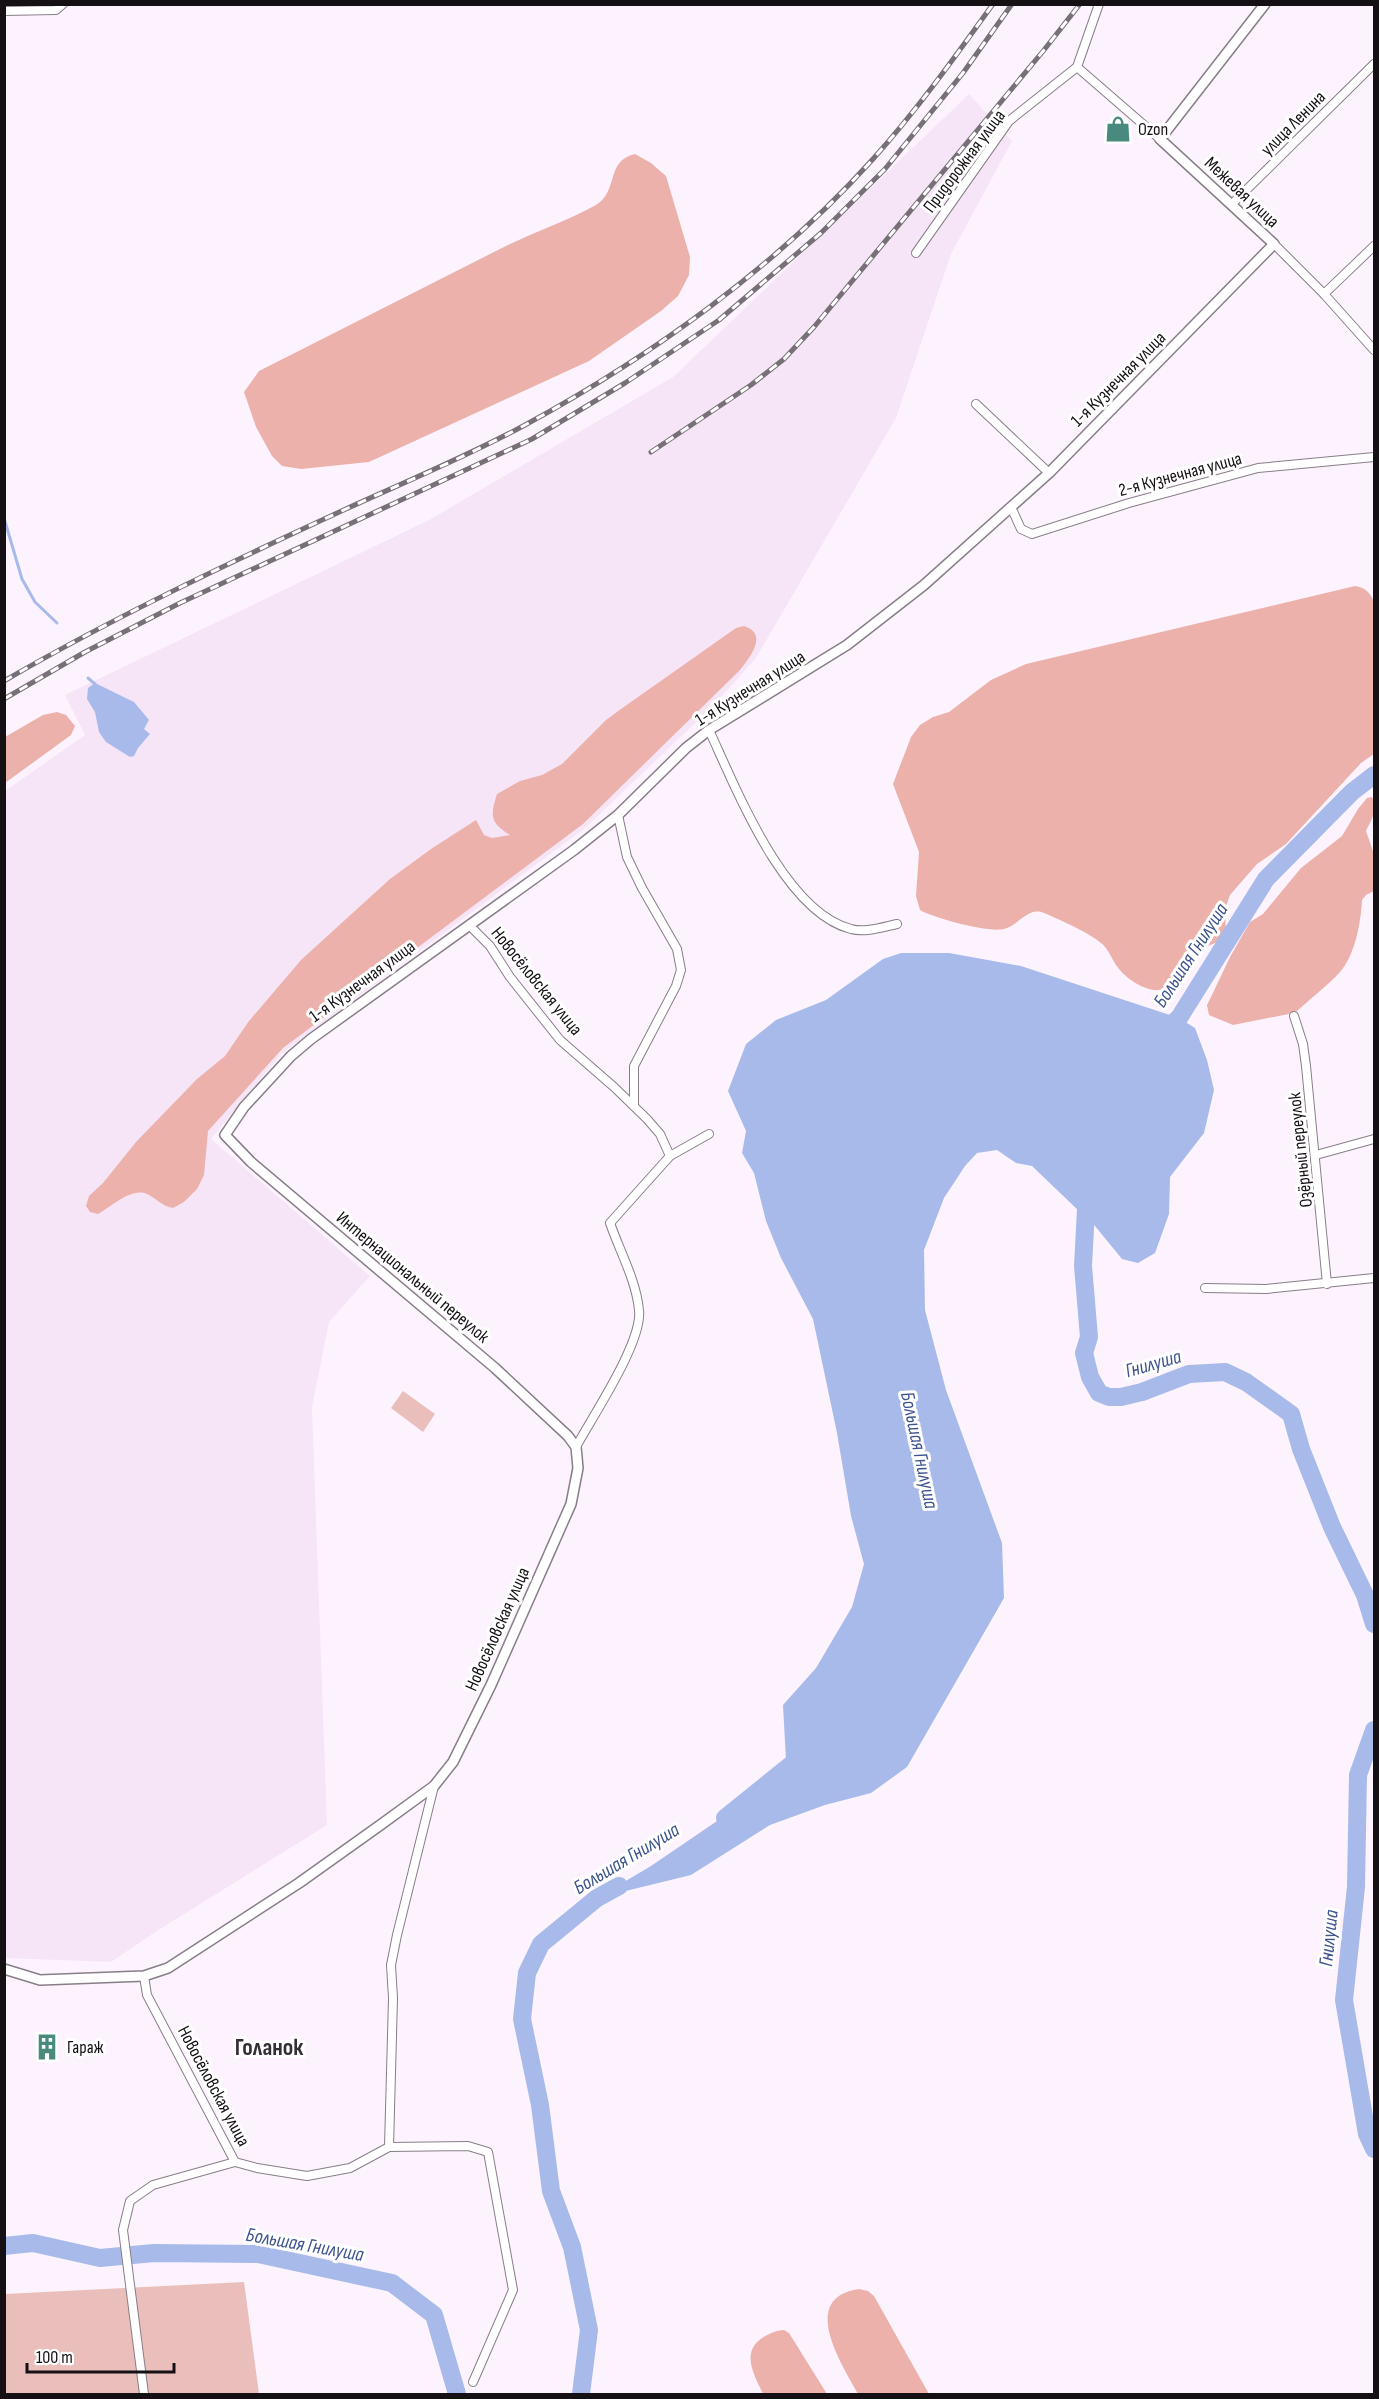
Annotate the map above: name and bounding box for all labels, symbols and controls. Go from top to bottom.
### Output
street label: улица Ленина [1257,87,1330,160]
street label: Придорожная улица [919,106,1010,217]
shop icon: Ozon [1103,114,1133,144]
place label: Ozon [1138,119,1168,140]
street label: Межевая улица [1200,153,1283,232]
street label: 1-я Кузнечная улица [1067,328,1170,431]
street label: 2-я Кузнечная улица [1116,448,1244,501]
street label: 1-я Кузнечная улица [691,646,809,731]
water label: Большая Гнилуша [1148,899,1233,1012]
street label: Новосёловская улица [487,923,587,1040]
street label: 1-я Кузнечная улица [305,936,419,1027]
street label: Озёрный переулок [1284,1091,1317,1208]
street label: Интернациональный переулок [332,1207,493,1348]
water label: Гнилуша [1123,1345,1184,1383]
water label: Большая Гнилуша [895,1389,943,1511]
street label: Новосёловская улица [461,1564,534,1694]
water label: Большая Гнилуша [569,1818,684,1900]
water label: Гнилуша [1314,1909,1344,1968]
street label: Новосёловская улица [173,2023,254,2150]
building icon: Гараж [32,2032,62,2062]
district label: Голанок [235,2033,304,2062]
place label: Гараж [67,2037,104,2058]
water label: Большая Гнилуша [244,2223,366,2267]
scale bar [27,2336,174,2374]
text: 100 m [36,2347,73,2368]

